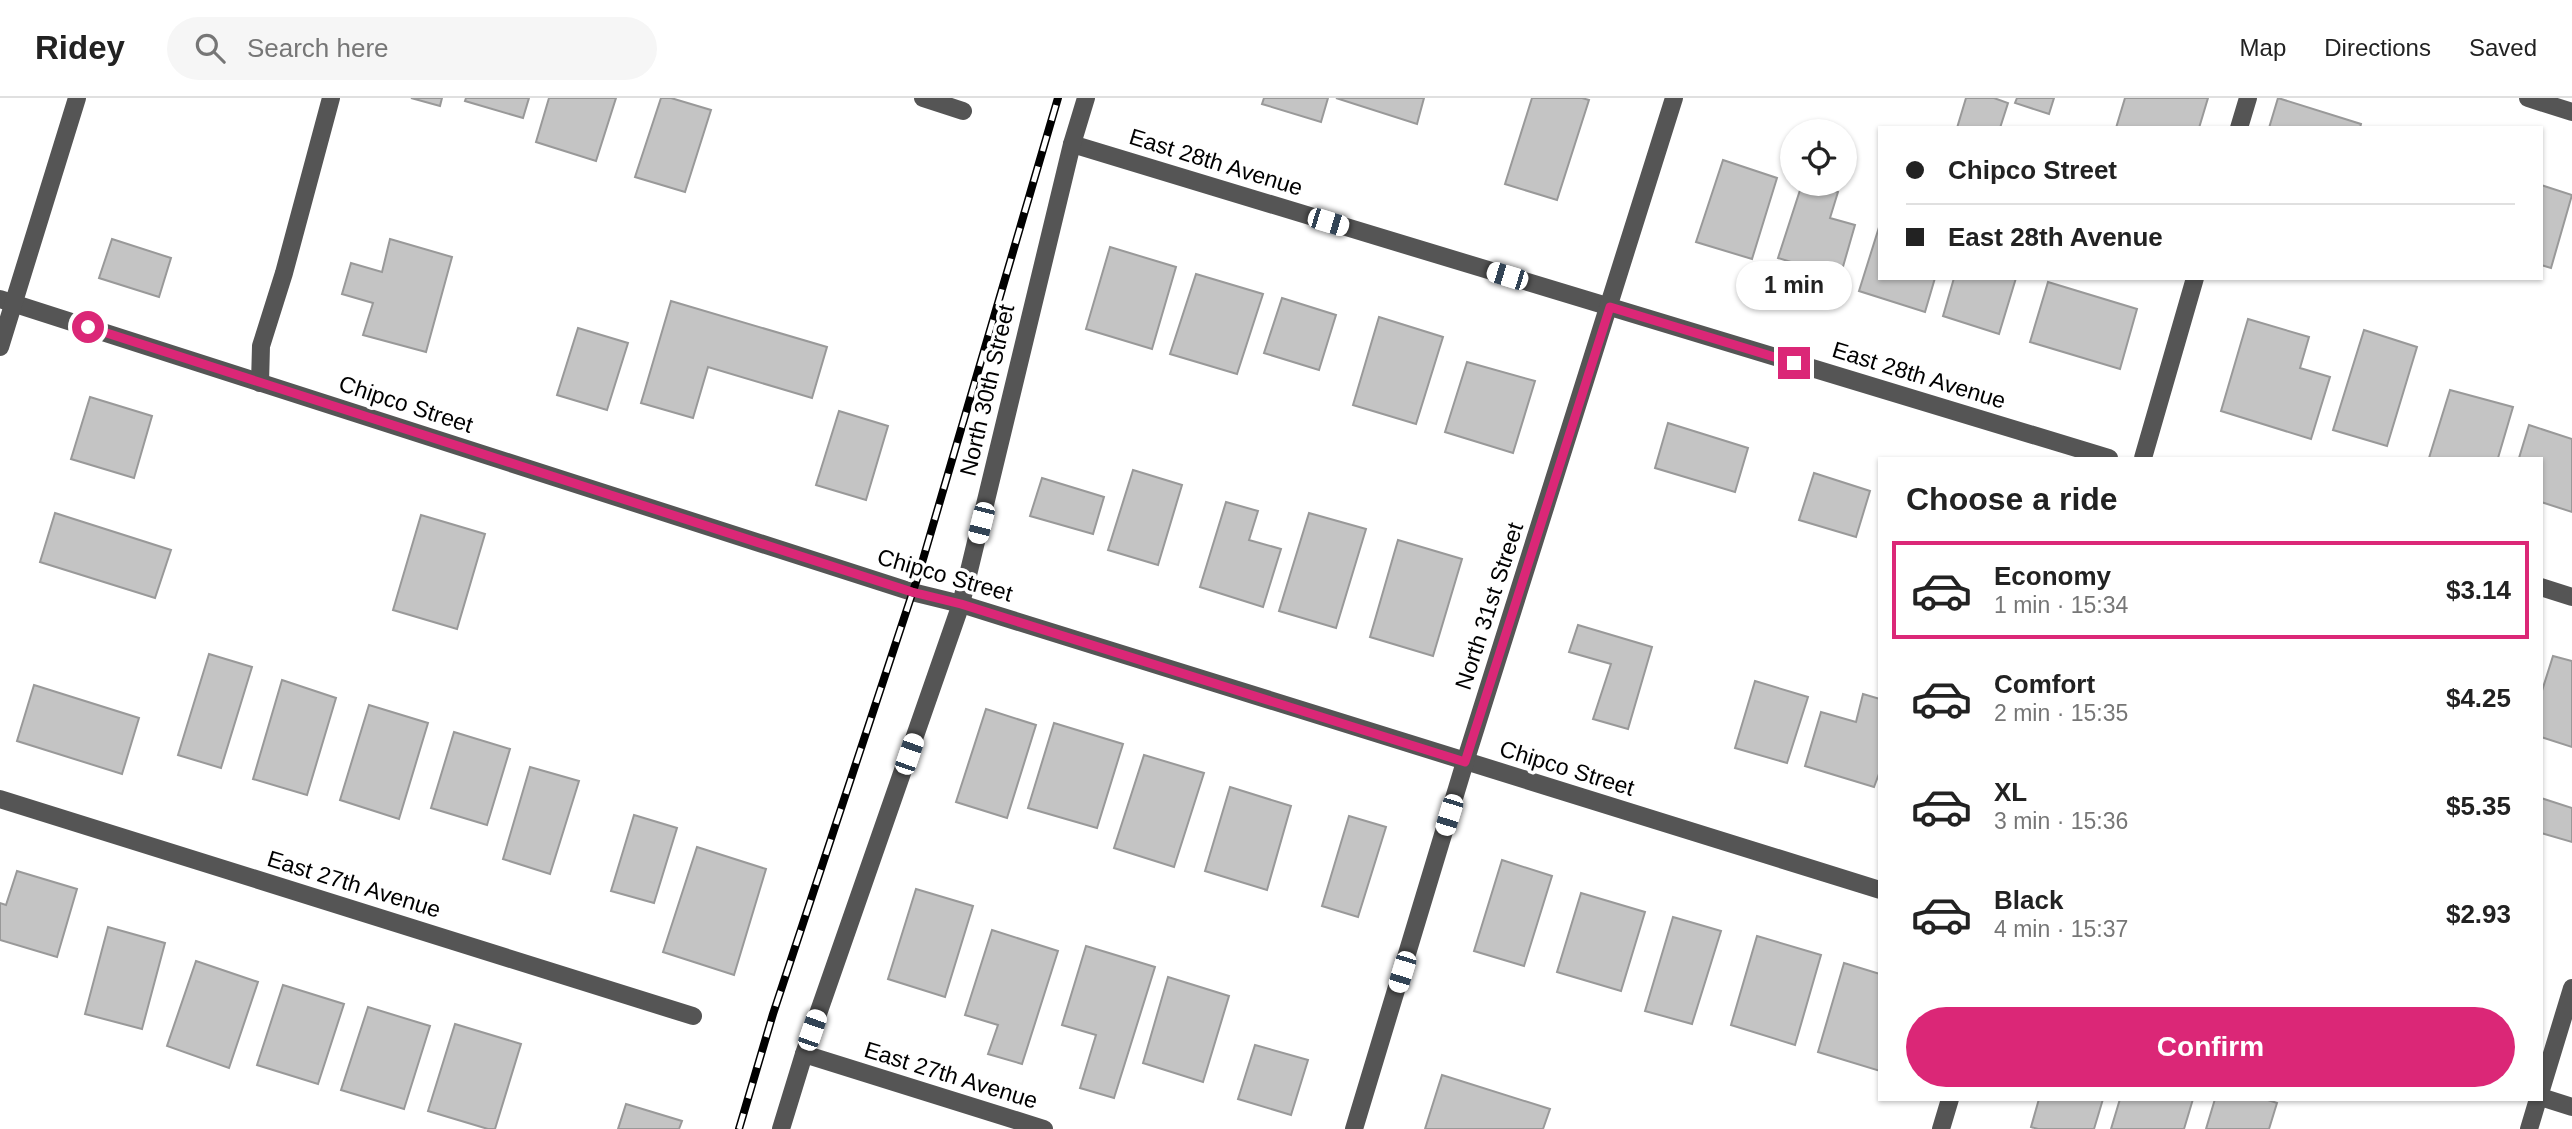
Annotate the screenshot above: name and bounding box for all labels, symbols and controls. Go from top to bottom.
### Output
search box [167,17,657,80]
text: Ridey [35,29,125,66]
icon: search [191,29,229,67]
text: Search here [247,33,389,63]
text: Map [2240,34,2286,61]
text: Directions [2324,34,2431,61]
text: Saved [2469,34,2537,61]
map controls [1780,119,1857,196]
button: locate [1780,119,1857,196]
street label: East 28th Avenue [1126,123,1306,201]
text: Chipco Street [1948,155,2117,185]
car [1305,206,1352,238]
text: East 28th Avenue [1948,222,2163,252]
car [1484,260,1531,292]
callout: 1 min [1736,261,1852,310]
text: 1 min [1764,272,1824,298]
street label: North 30th Street [955,301,1020,478]
route start [72,311,104,343]
street label: East 28th Avenue [1829,336,2009,414]
route end [1778,347,1810,379]
street label: Chipco Street [336,370,477,438]
text: Choose a ride [1906,481,2118,517]
car [966,500,997,546]
street label: North 31st Street [1450,519,1528,693]
street label: Chipco Street [874,543,1016,607]
icon: car [1910,559,1973,622]
text: Economy [1994,561,2111,591]
text: $3.14 [2446,575,2511,605]
text: 1 min · 15:34 [1994,592,2128,618]
icon: car [1910,667,1973,730]
text: Comfort [1994,669,2095,699]
text: $4.25 [2446,683,2511,713]
text: 2 min · 15:35 [1994,700,2128,726]
car [893,731,926,777]
street label: Chipco Street [1497,735,1638,801]
icon: car [1910,775,1973,838]
text: XL [1994,777,2027,807]
text: $5.35 [2446,791,2511,821]
car [1433,792,1466,838]
text: 3 min · 15:36 [1994,808,2128,834]
street label: East 27th Avenue [264,845,444,923]
icon: car [1910,883,1973,946]
text: Black [1994,885,2063,915]
text: $2.93 [2446,899,2511,929]
text: 4 min · 15:37 [1994,916,2128,942]
car [1386,949,1419,995]
car [796,1007,829,1053]
button: Confirm [1906,1007,2515,1087]
street label: East 27th Avenue [861,1036,1041,1114]

